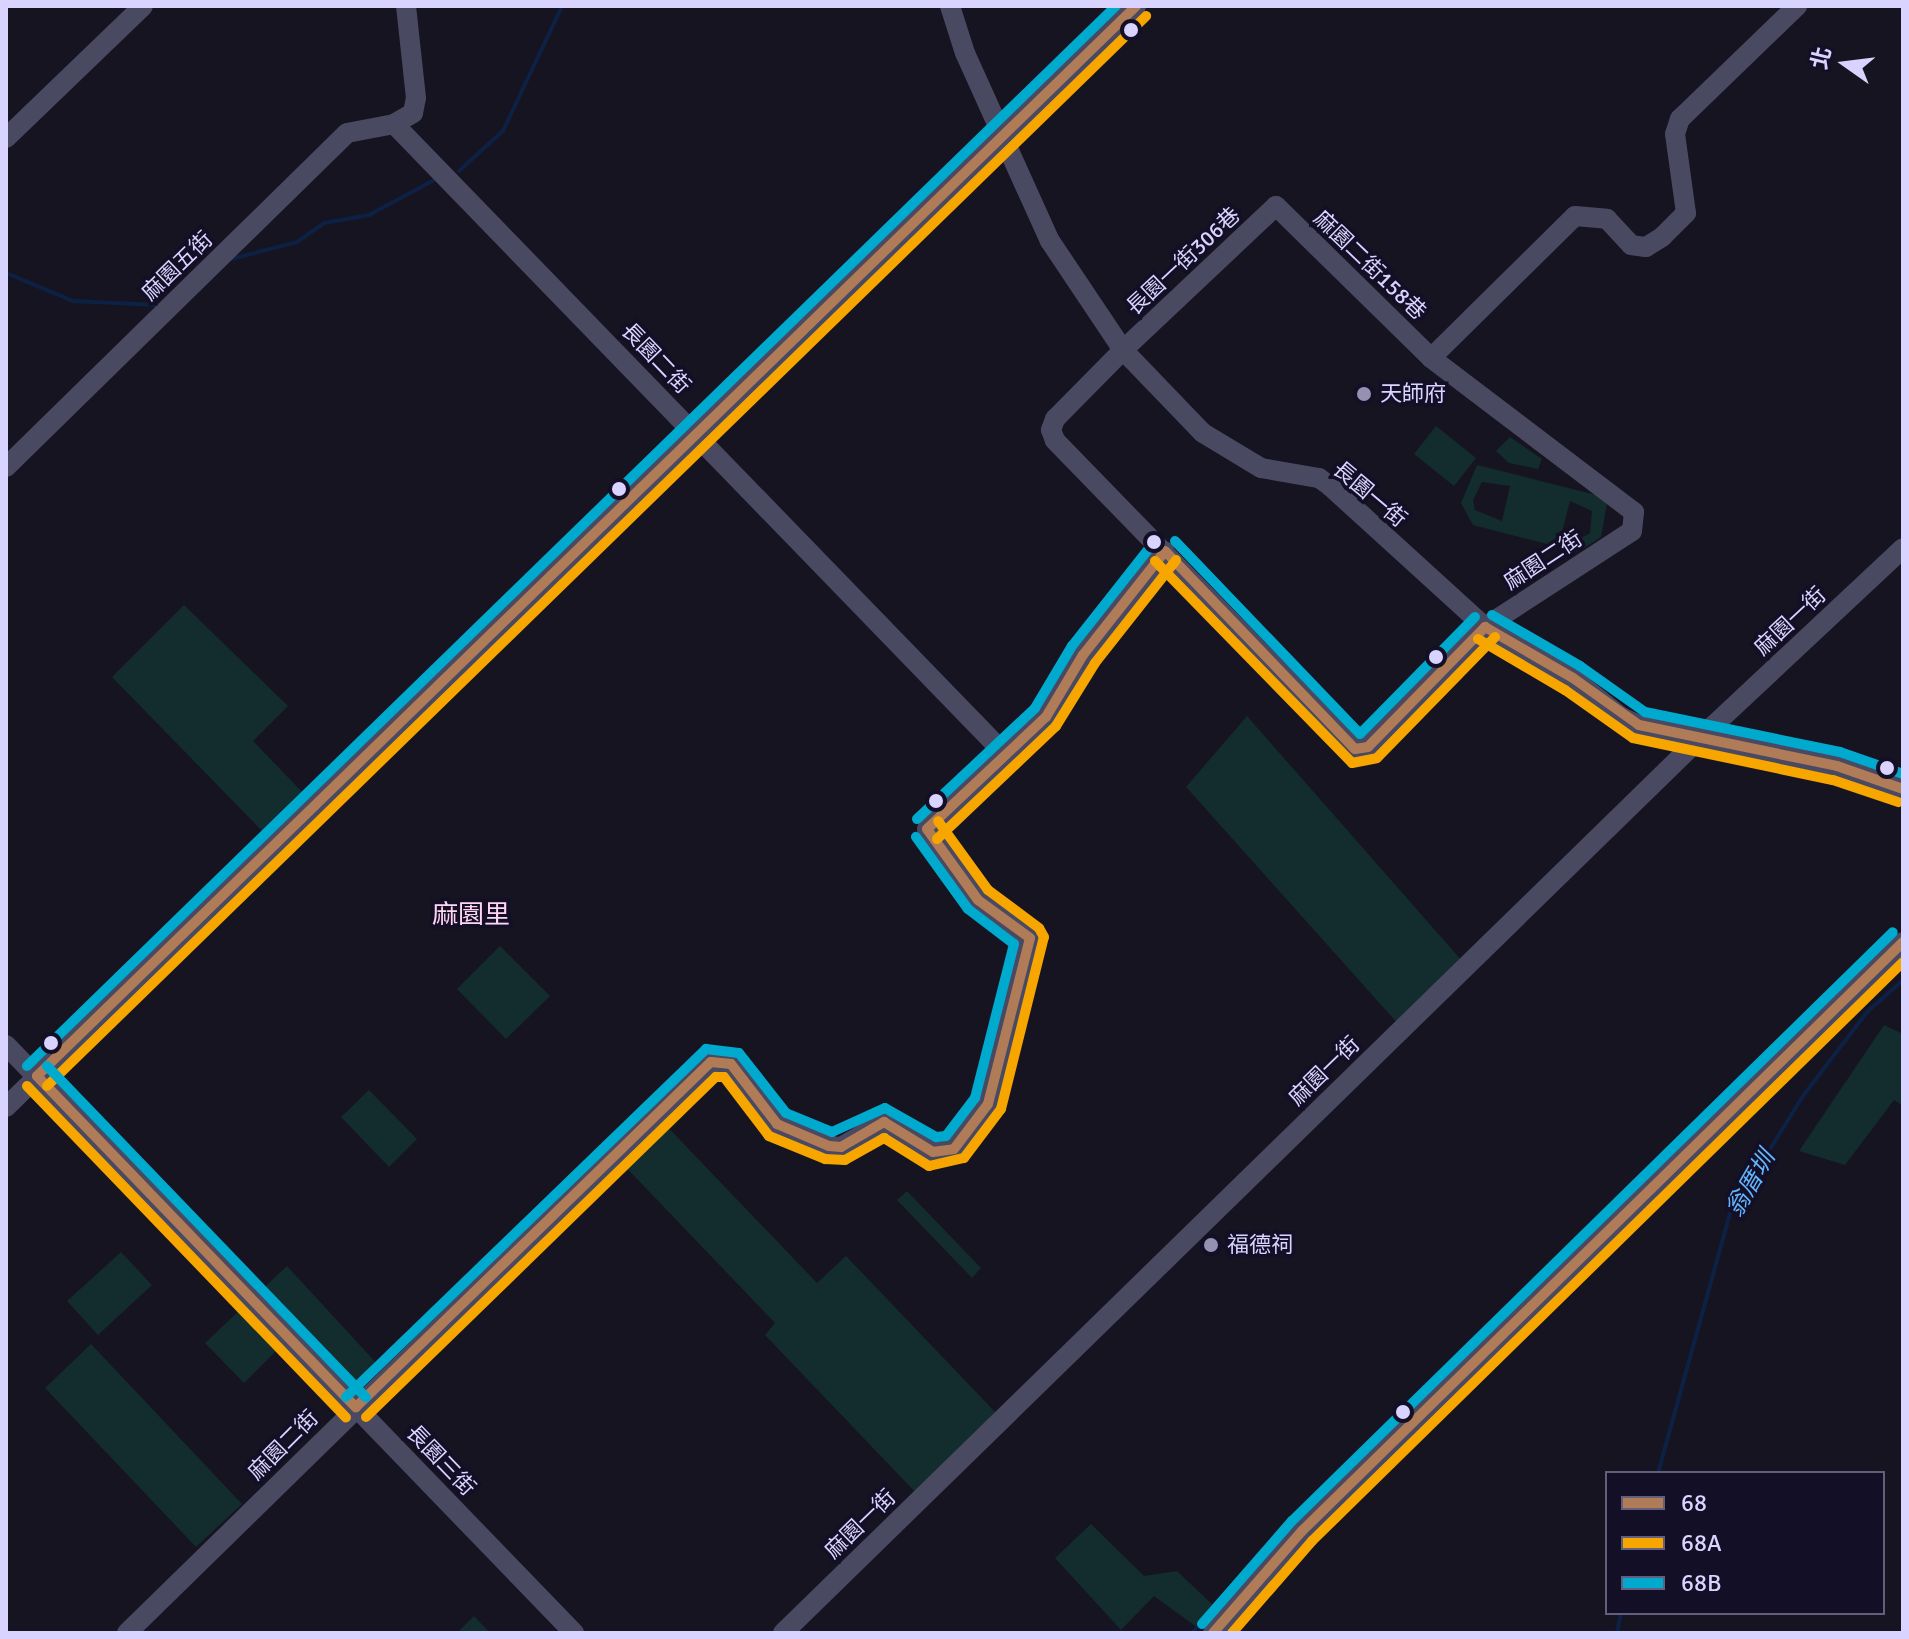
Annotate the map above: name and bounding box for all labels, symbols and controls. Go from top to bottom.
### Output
unlabelled marker [1123,22,1139,38]
north arrow [1805,24,1885,104]
text: 北 [1805,44,1837,72]
street label: 長園一街306巷 [1121,202,1245,320]
street label: 麻園二街158巷 [1308,205,1432,325]
street label: 麻園五街 [136,226,218,306]
street label: 長園二街 [616,317,696,399]
place label: 天師府 [1380,381,1446,407]
marker: 天師府 [1355,385,1373,403]
street label: 長園一街 [1328,456,1412,532]
unlabelled marker [611,481,627,497]
street label: 麻園二街 [1499,525,1587,595]
unlabelled marker [1146,534,1162,550]
street label: 麻園一街 [1749,581,1831,661]
unlabelled marker [1428,649,1444,665]
unlabelled marker [1879,760,1895,776]
unlabelled marker [928,793,944,809]
district label: 麻園里 [432,900,510,932]
street label: 麻園一街 [1283,1031,1365,1111]
unlabelled marker [43,1035,59,1051]
water label: 翁厝圳 [1721,1146,1781,1222]
place label: 福德祠 [1227,1232,1293,1258]
marker: 福德祠 [1202,1236,1220,1254]
unlabelled marker [1395,1404,1411,1420]
street label: 麻園二街 [243,1405,323,1485]
street label: 長園三街 [401,1419,481,1501]
legend [1605,1471,1885,1615]
street label: 麻園一街 [819,1484,901,1564]
text: 68 [1681,1488,1707,1518]
text: 68A [1681,1528,1722,1558]
text: 68B [1681,1568,1721,1598]

